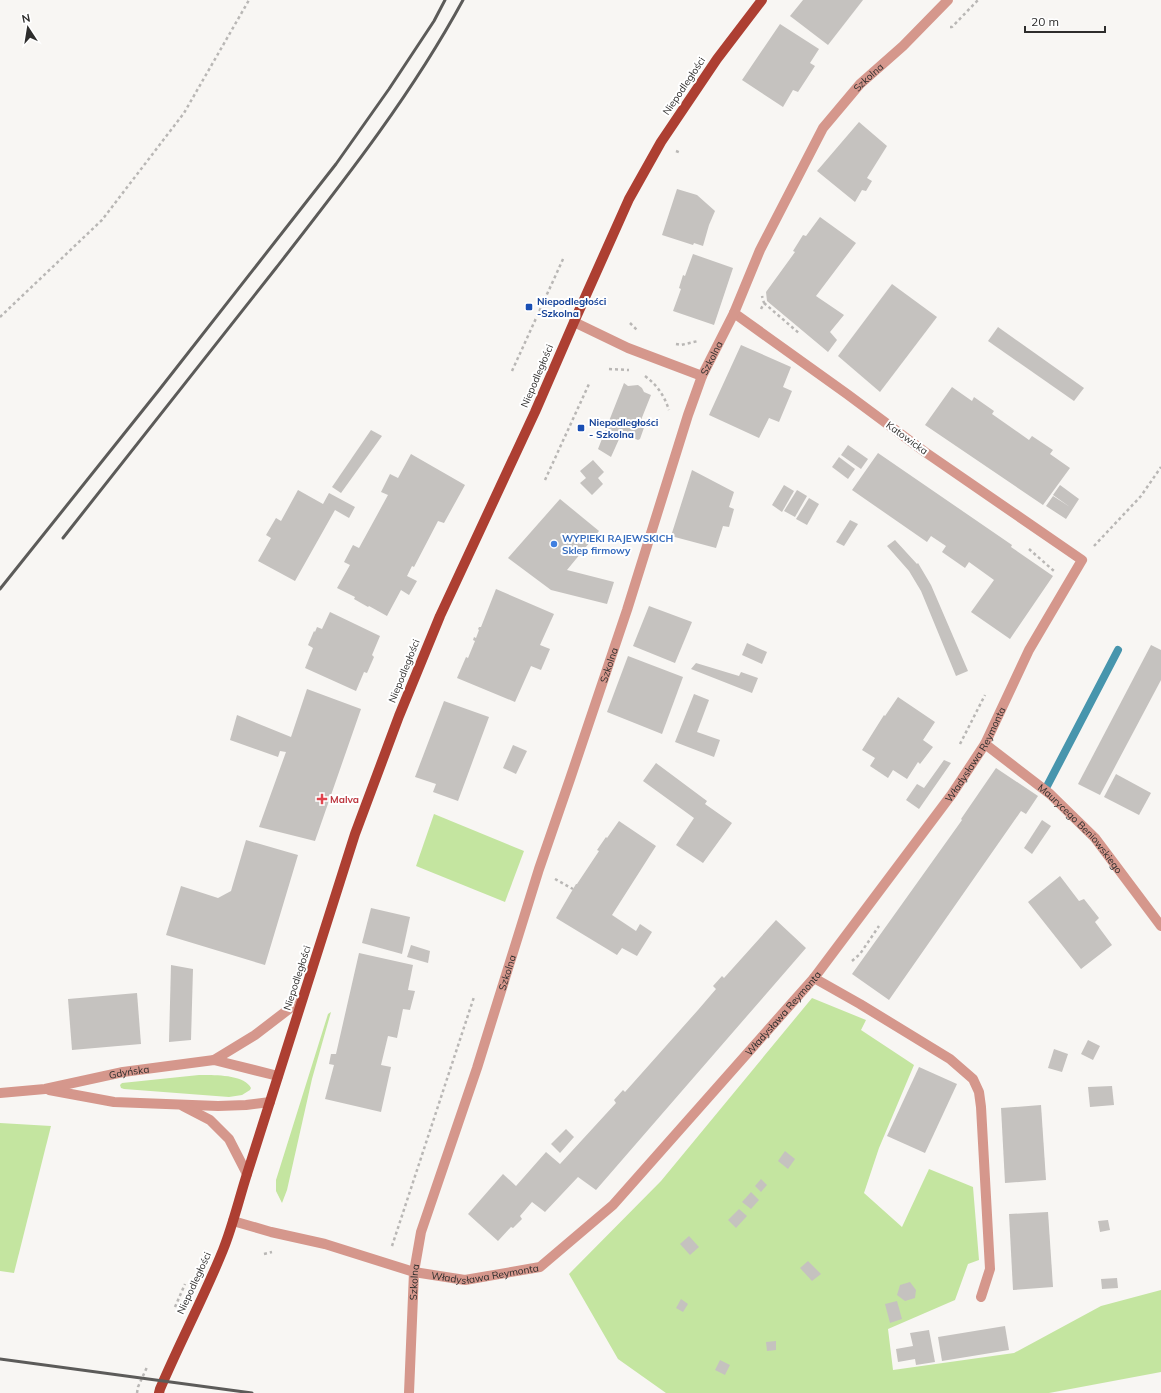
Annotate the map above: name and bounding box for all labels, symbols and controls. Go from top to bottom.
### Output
north arrow [8,8,48,48]
scale bar [1025,8,1105,34]
text: N [20,11,31,26]
text: 20 m [1031,14,1059,29]
street label: Niepodległości [660,54,708,118]
street label: Szkolna [850,60,886,94]
place label: Niepodległości -Szkolna [537,295,606,320]
marker: Niepodległości -Szkolna [524,302,534,312]
street label: Szkolna [697,339,725,377]
street label: Niepodległości [518,343,556,409]
place label: Niepodległości - Szkolna [589,416,658,441]
street label: Katowicka [884,418,930,458]
marker: Niepodległości - Szkolna [576,423,586,433]
place label: WYPIEKI RAJEWSKICH Sklep firmowy [562,532,673,557]
marker: WYPIEKI RAJEWSKICH Sklep firmowy [549,539,559,549]
street label: Niepodległości [385,637,423,705]
street label: Szkolna [596,646,620,684]
street label: Władysława Reymonta [942,705,1008,804]
street label: Maurycego Beniowskiego [1035,781,1126,876]
place label: Malva [330,793,359,806]
marker: Malva [317,794,327,804]
street label: Niepodległości [280,944,314,1012]
street label: Szkolna [495,953,518,992]
street label: Władysława Reymonta [742,968,824,1058]
street label: Gdyńska [108,1062,150,1081]
street label: Niepodległości [174,1250,214,1316]
street label: Władysława Reymonta [430,1261,540,1287]
street label: Szkolna [406,1263,422,1301]

